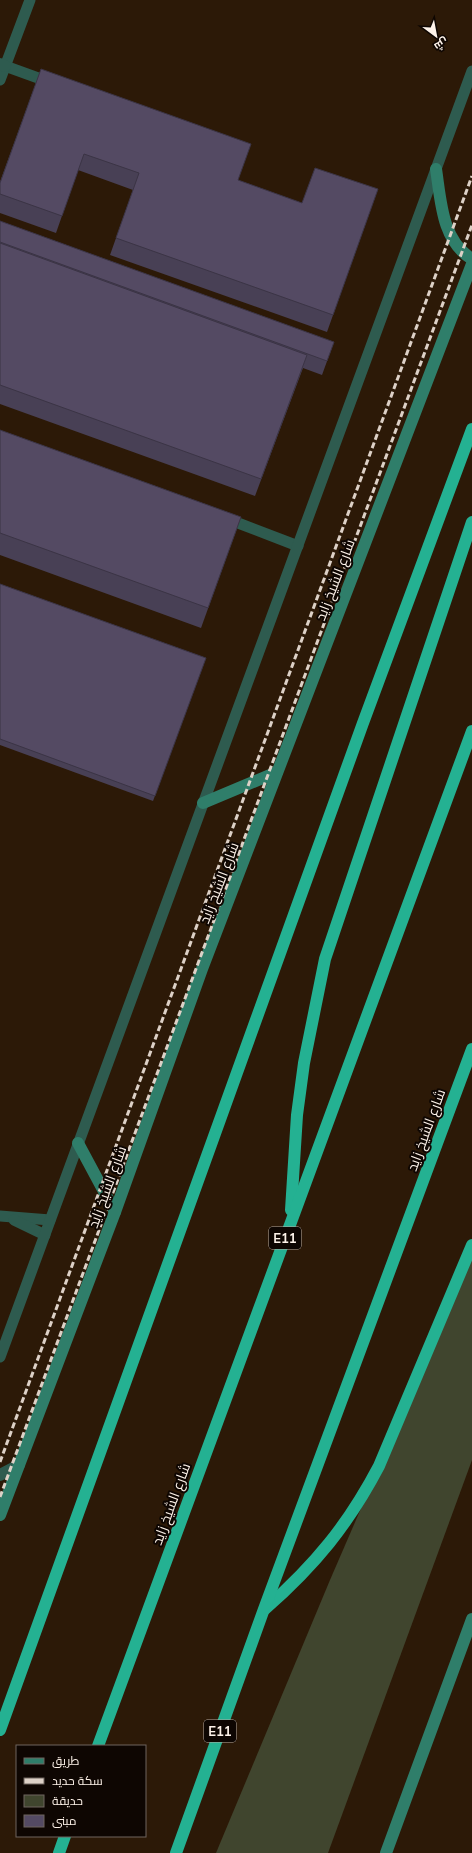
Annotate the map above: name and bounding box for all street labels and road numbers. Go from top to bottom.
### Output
street label: شارع الشيخ زايد [311,537,359,623]
street label: شارع الشيخ زايد [195,840,243,926]
street label: شارع الشيخ زايد [403,1087,449,1173]
street label: شارع الشيخ زايد [84,1144,130,1230]
road number: E11 [269,1227,301,1249]
street label: شارع الشيخ زايد [148,1461,194,1547]
road number: E11 [204,1720,236,1742]

